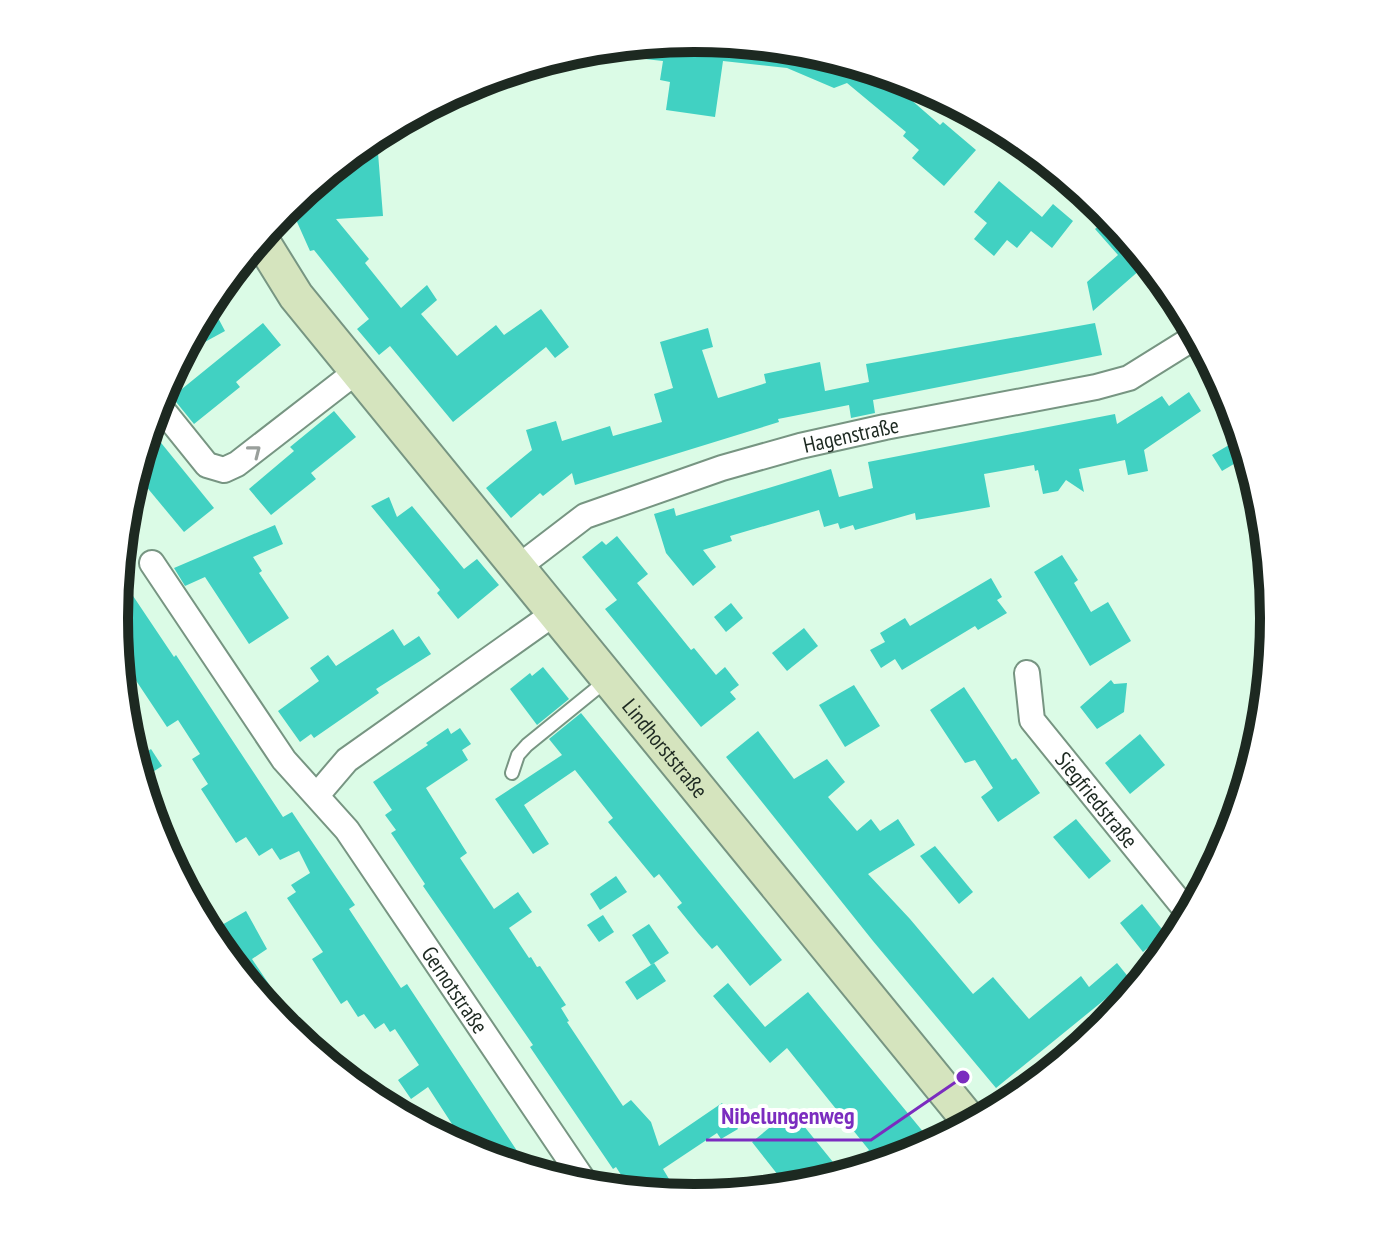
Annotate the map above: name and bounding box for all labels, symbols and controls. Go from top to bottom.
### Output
street label: Hagenstraße [801,411,901,459]
one-way arrow [246,446,261,460]
street label: Lindhorststraße [616,693,714,804]
street label: Siegfriedstraße [1049,746,1144,854]
street label: Gernotstraße [415,941,494,1039]
callout: Nibelungenweg [706,1092,871,1140]
text: Nibelungenweg [721,1100,855,1131]

